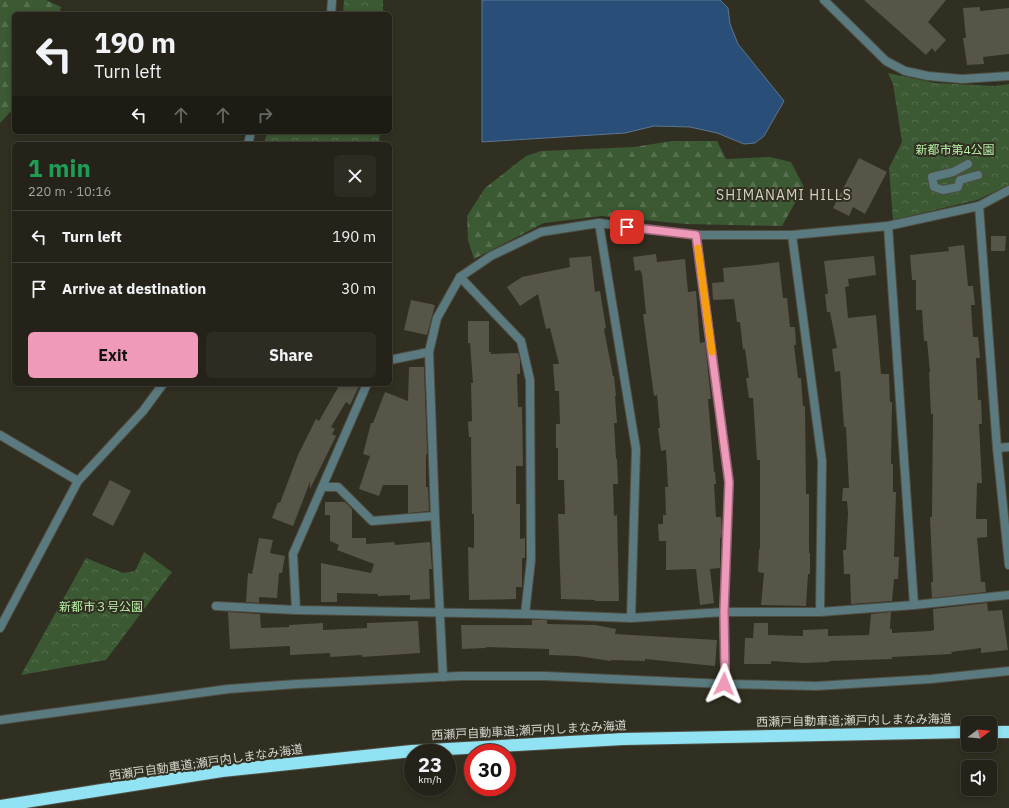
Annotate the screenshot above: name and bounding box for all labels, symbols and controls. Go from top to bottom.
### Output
text: 190 m [94,24,176,61]
icon: left [28,28,80,80]
text: Turn left [94,60,162,83]
icon: left [128,104,150,126]
icon: ahead [170,104,192,126]
icon: ahead [212,104,234,126]
icon: right [254,104,276,126]
park label: 新都市第4公園 [915,142,995,157]
text: 1 min [28,152,91,184]
button: close [334,155,376,197]
text: 220 m · 10:16 [28,183,111,200]
district label: SHIMANAMI HILLS [716,186,852,204]
pin [610,210,644,244]
icon: arrive [616,216,638,238]
icon: left [28,226,50,248]
text: Turn left [62,227,122,246]
text: 190 m [332,227,376,246]
icon: arrive [28,278,50,300]
text: Arrive at destination [62,279,206,298]
text: 30 m [341,279,376,298]
button: Exit [28,332,198,378]
button: Share [206,332,376,378]
park label: 新都市３号公園 [59,599,143,614]
position arrow [703,663,745,705]
street label: 西瀬戸自動車道;瀬戸内しまなみ海道 [756,711,952,729]
north arrow [961,716,997,752]
map controls [961,716,997,796]
street label: 西瀬戸自動車道;瀬戸内しまなみ海道 [431,717,627,743]
street label: 西瀬戸自動車道;瀬戸内しまなみ海道 [108,741,304,783]
speed limit sign: 30 [464,744,516,796]
text: 23 [418,751,442,778]
button: sound [961,760,997,796]
text: km/h [418,773,442,786]

